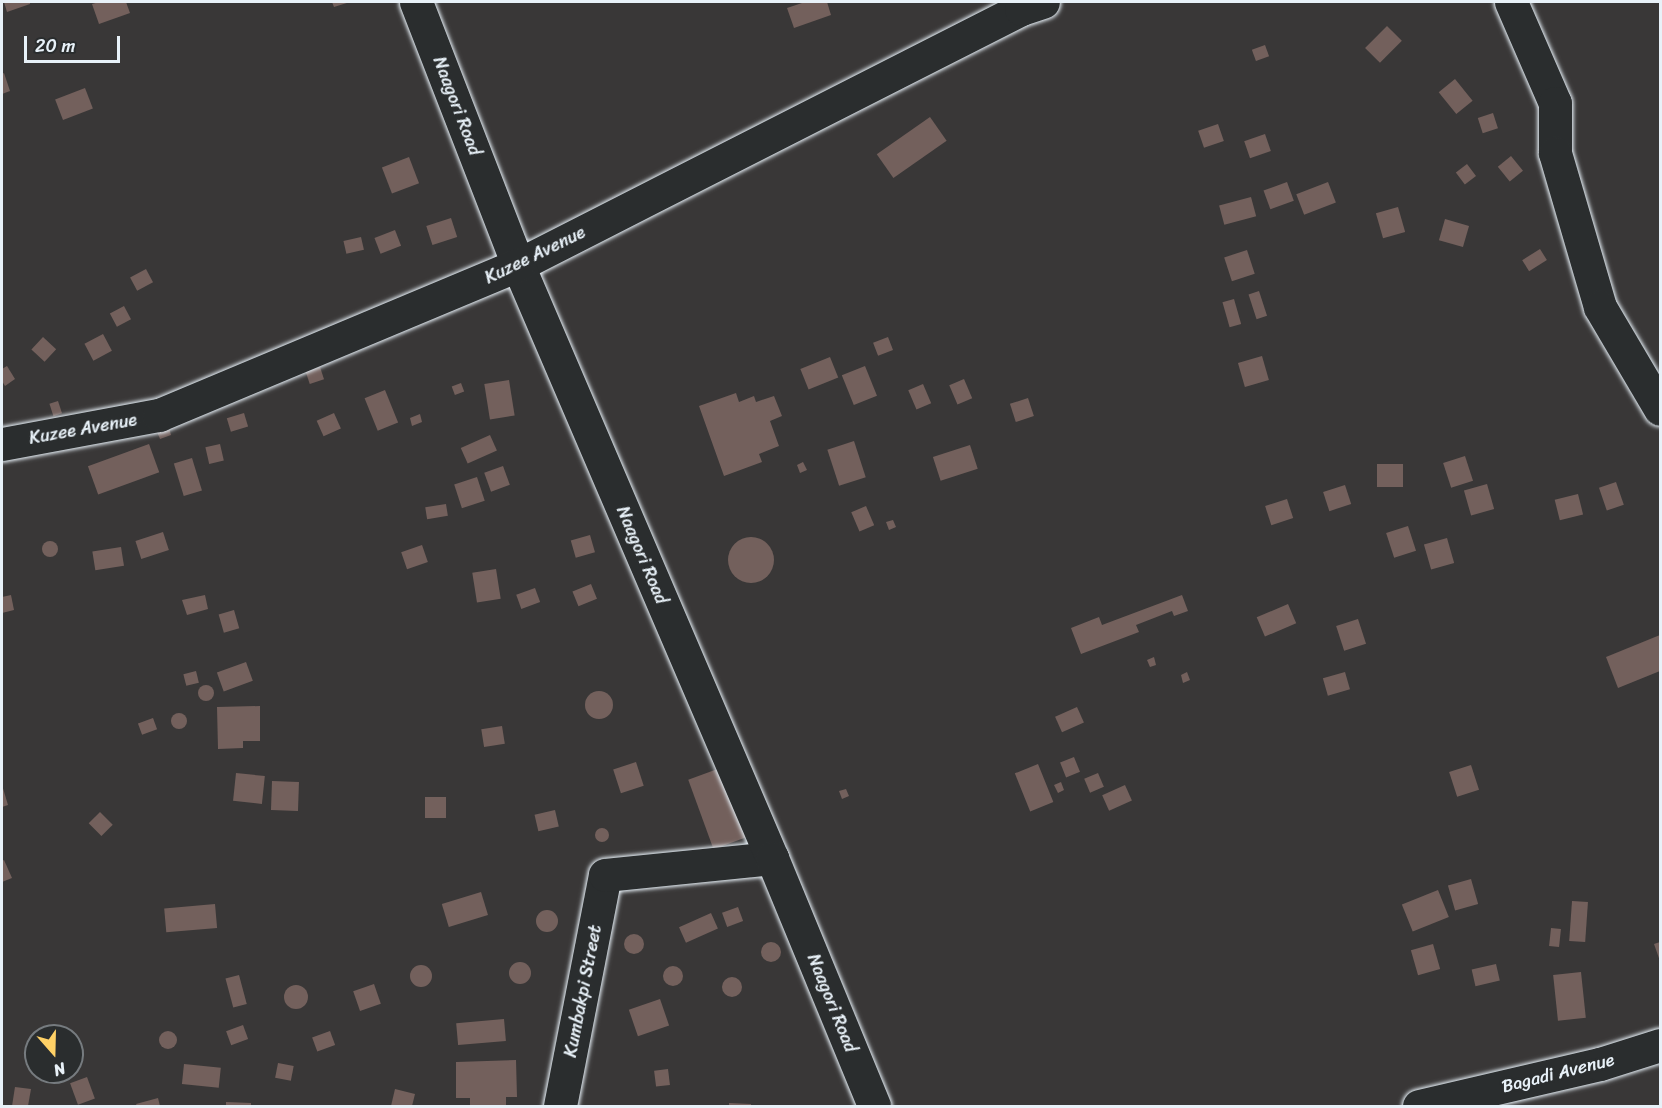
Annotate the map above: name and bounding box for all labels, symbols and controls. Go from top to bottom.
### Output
scale bar [27,24,123,62]
text: 20 m [35,30,75,62]
street label: Naagori Road [428,54,486,158]
street label: Kuzee Avenue [481,221,589,289]
street label: Kuzee Avenue [27,409,139,449]
street label: Naagori Road [612,503,672,607]
street label: Kumbakpi Street [560,923,606,1059]
street label: Naagori Road [802,951,862,1055]
north arrow [24,1024,84,1084]
street label: Bagadi Avenue [1500,1049,1616,1097]
text: N [49,1054,70,1085]

